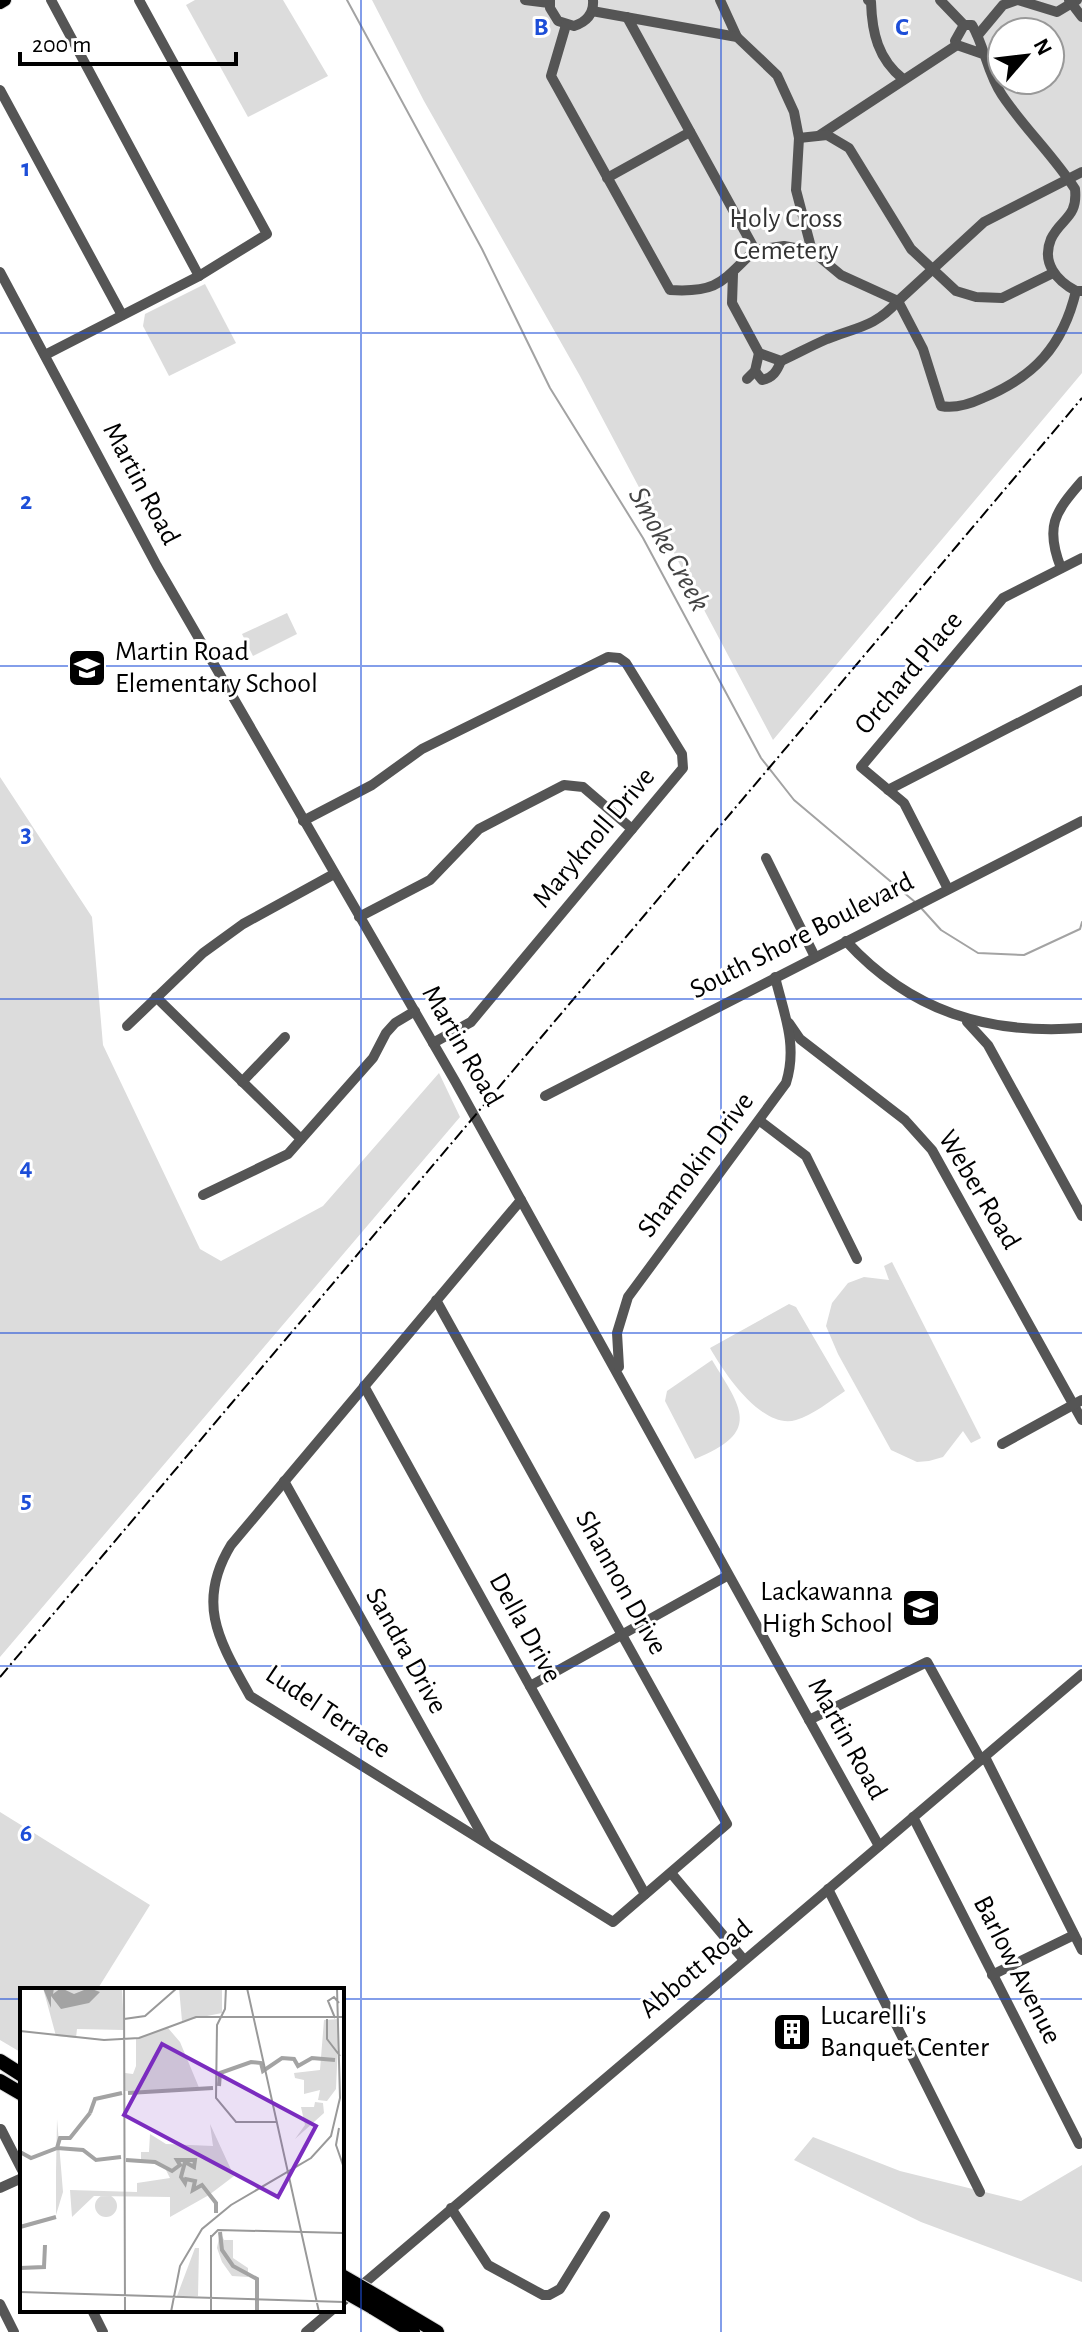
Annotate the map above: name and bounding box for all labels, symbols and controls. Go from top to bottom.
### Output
text: B [533,14,549,40]
text: C [895,14,909,40]
scale bar [20,16,236,66]
north arrow [986,16,1066,96]
text: 200 m [32,33,91,57]
text: N [1029,35,1056,59]
text: 1 [21,155,31,181]
park label: Holy Cross Cemetery [729,205,843,265]
street label: Martin Road [97,418,185,550]
water label: Smoke Creek [623,482,715,616]
text: 2 [20,488,32,514]
street label: Orchard Place [850,606,968,740]
place label: Martin Road Elementary School [115,638,318,698]
school or university icon: Martin Road Elementary School [66,647,108,689]
street label: Maryknoll Drive [528,763,660,913]
text: 3 [20,821,32,847]
street label: South Shore Boulevard [686,868,918,1004]
street label: Martin Road [416,981,508,1111]
street label: Shamokin Drive [633,1087,759,1243]
street label: Weber Road [933,1126,1025,1254]
text: 4 [19,1154,33,1180]
text: 5 [20,1487,32,1513]
street label: Shannon Drive [570,1506,672,1660]
street label: Della Drive [484,1568,566,1688]
place label: Lackawanna High School [760,1578,893,1638]
street label: Sandra Drive [360,1584,452,1718]
school or university icon: Lackawanna High School [900,1587,942,1629]
street label: Ludel Terrace [260,1660,396,1764]
street label: Martin Road [802,1674,892,1804]
text: 6 [20,1820,32,1846]
street label: Barlow Avenue [968,1891,1066,2049]
street label: Abbott Road [635,1914,757,2024]
inset map [20,1988,344,2312]
place label: Lucarelli's Banquet Center [820,2002,989,2062]
building icon: Lucarelli's Banquet Center [771,2011,813,2053]

